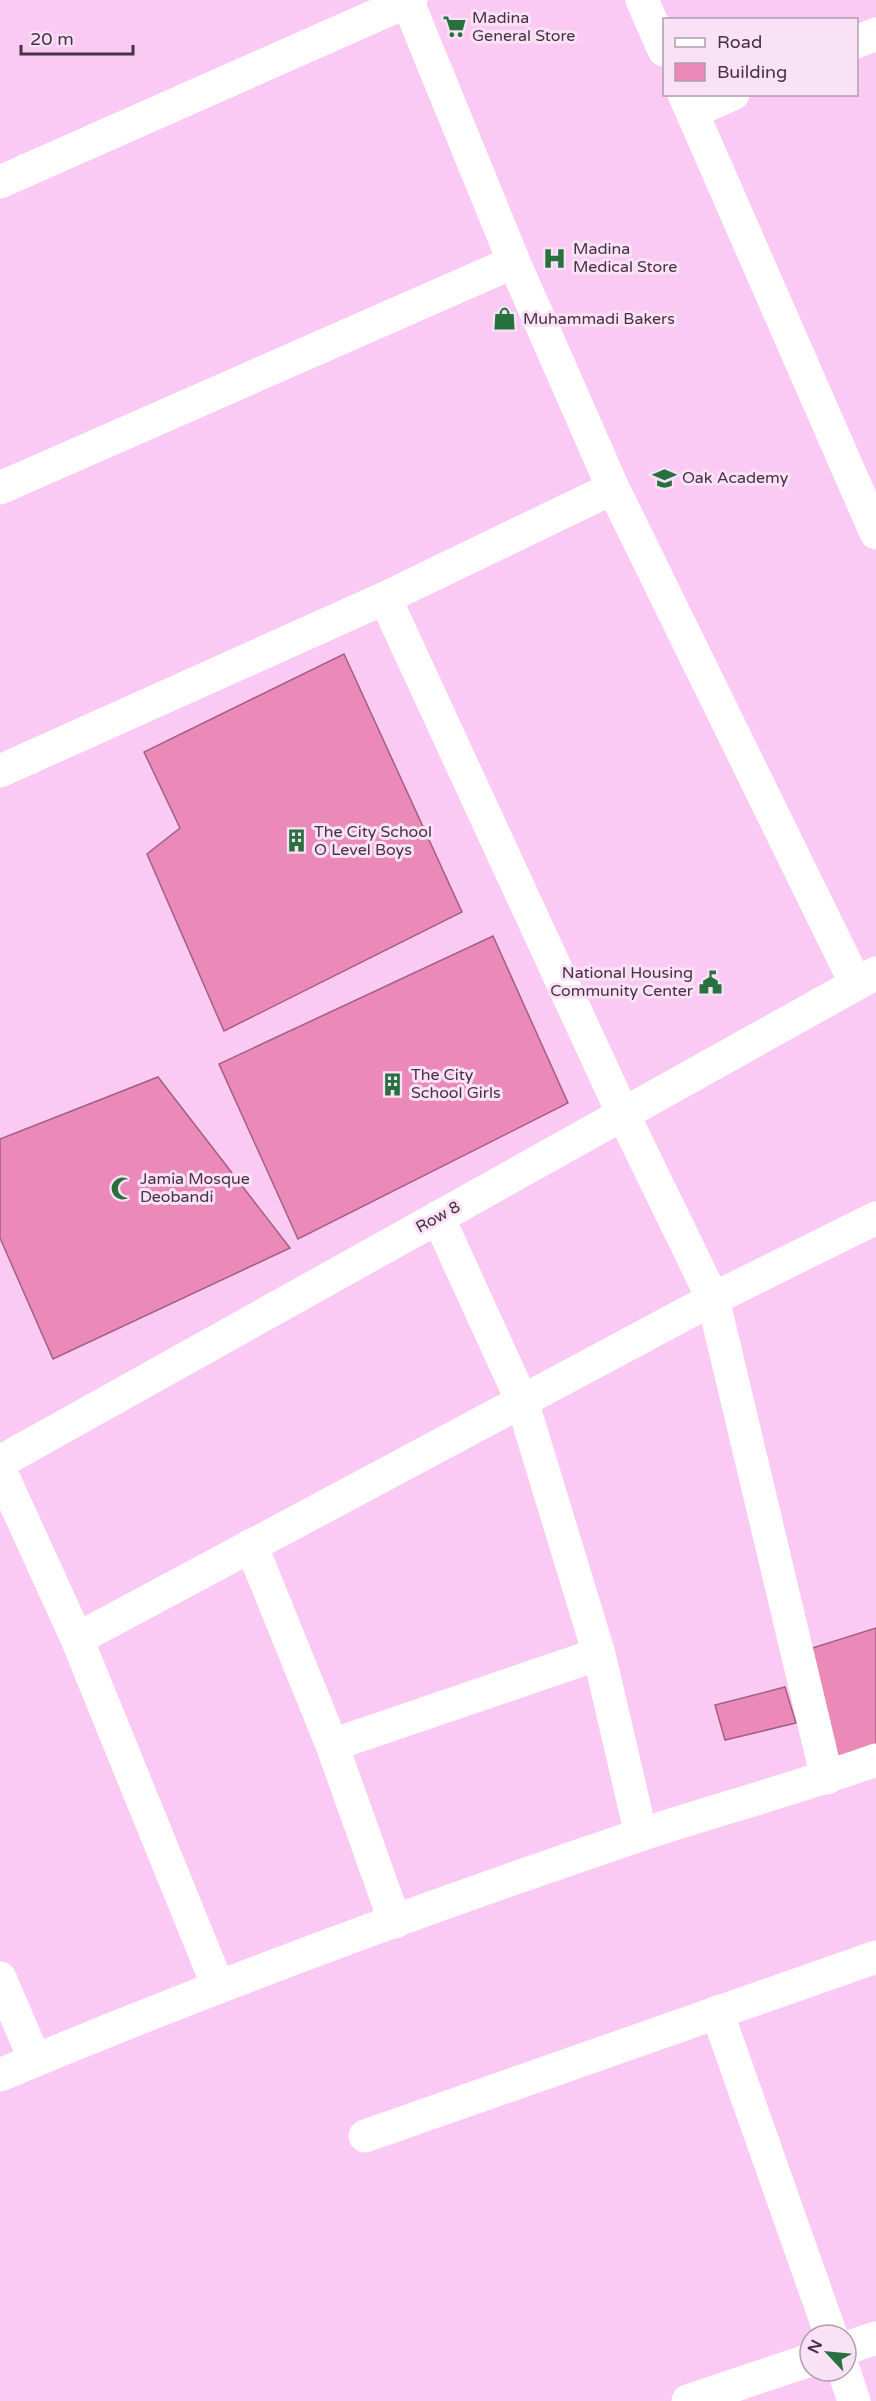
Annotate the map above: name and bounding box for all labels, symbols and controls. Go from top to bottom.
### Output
place label: Madina General Store [472,8,575,46]
supermarket icon: Madina General Store [441,14,467,40]
scale bar [21,18,134,56]
legend [663,18,858,96]
text: 20 m [30,28,74,50]
text: Road [717,31,762,53]
text: Building [717,61,787,83]
place label: Madina Medical Store [573,239,677,277]
hospital icon: Madina Medical Store [542,245,568,271]
shop icon: Muhammadi Bakers [492,306,518,332]
place label: Muhammadi Bakers [523,309,675,329]
school or university icon: Oak Academy [651,465,677,491]
place label: Oak Academy [682,468,789,488]
place label: The City School O Level Boys [314,822,432,860]
building icon: The City School O Level Boys [283,828,309,854]
place label: National Housing Community Center [550,963,694,1001]
public building icon: National Housing Community Center [698,969,724,995]
place label: The City School Girls [411,1065,501,1103]
building icon: The City School Girls [380,1071,406,1097]
place label: Jamia Mosque Deobandi [140,1169,250,1207]
mosque icon: Jamia Mosque Deobandi [109,1175,135,1201]
street label: Row 8 [412,1197,464,1237]
north arrow [798,2323,858,2383]
text: N [804,2337,827,2357]

